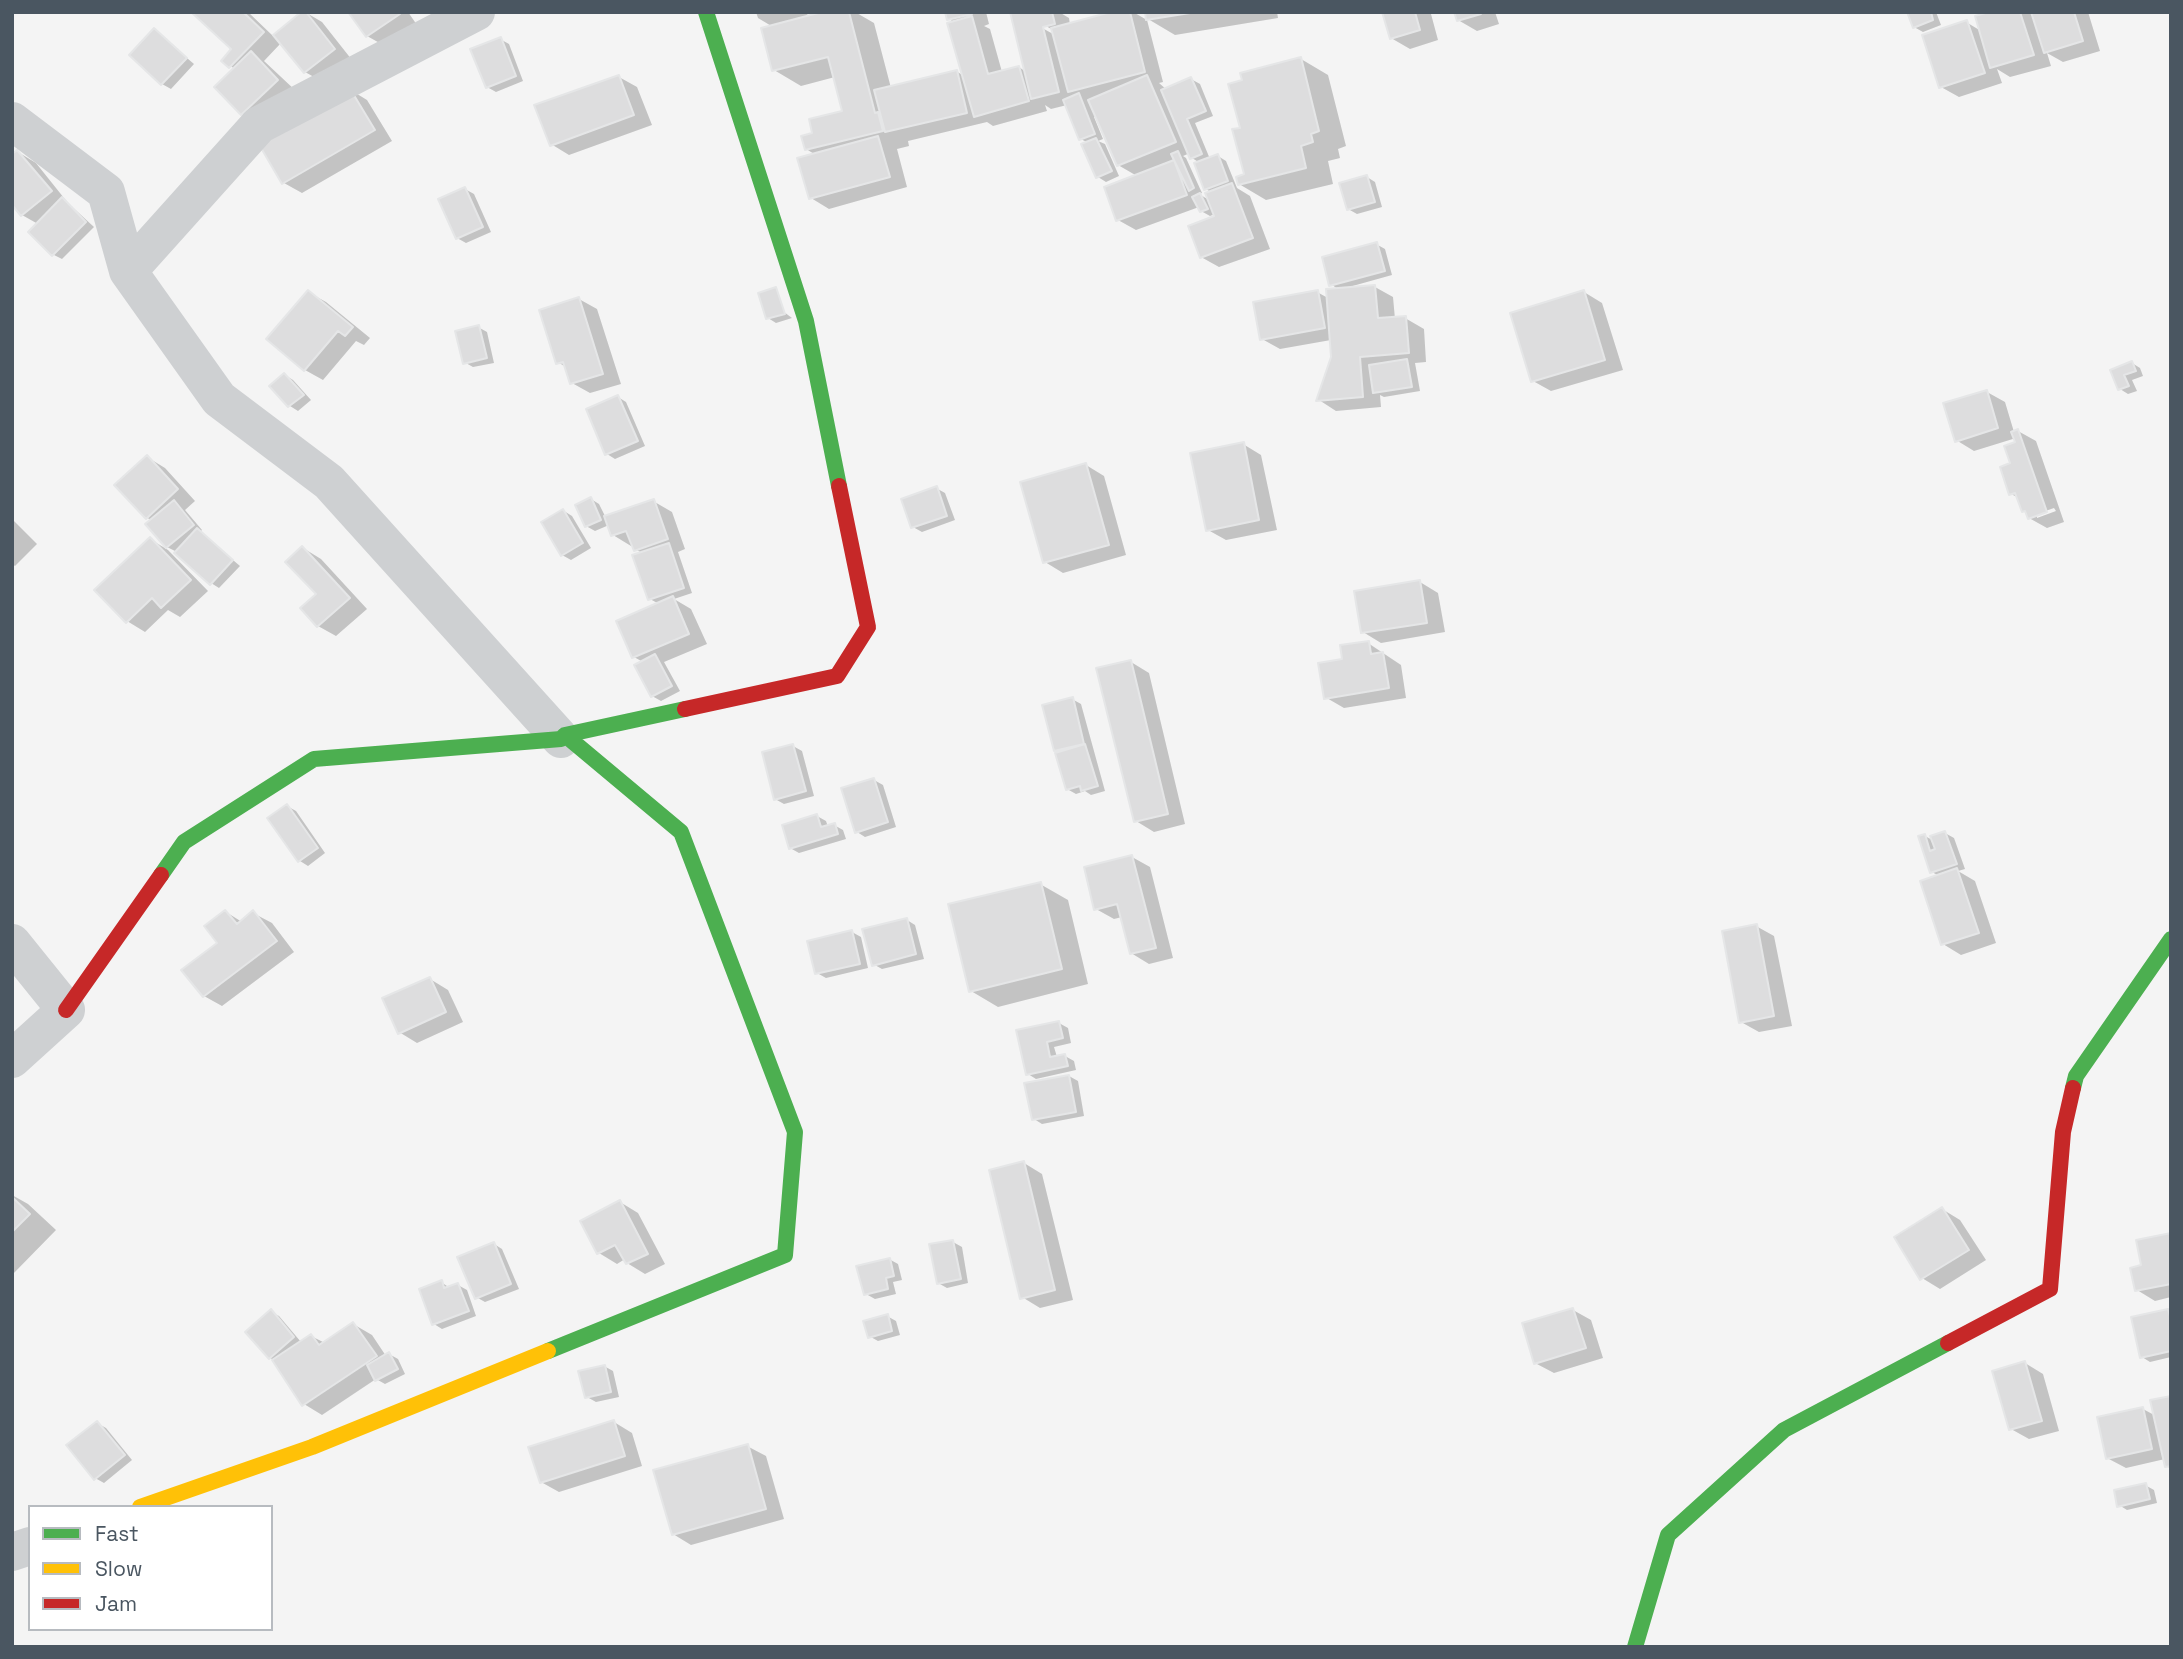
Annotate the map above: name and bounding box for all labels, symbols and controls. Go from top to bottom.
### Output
legend [28,1505,273,1631]
text: Fast [95,1520,139,1547]
text: Slow [95,1555,143,1582]
text: Jam [95,1590,137,1617]

